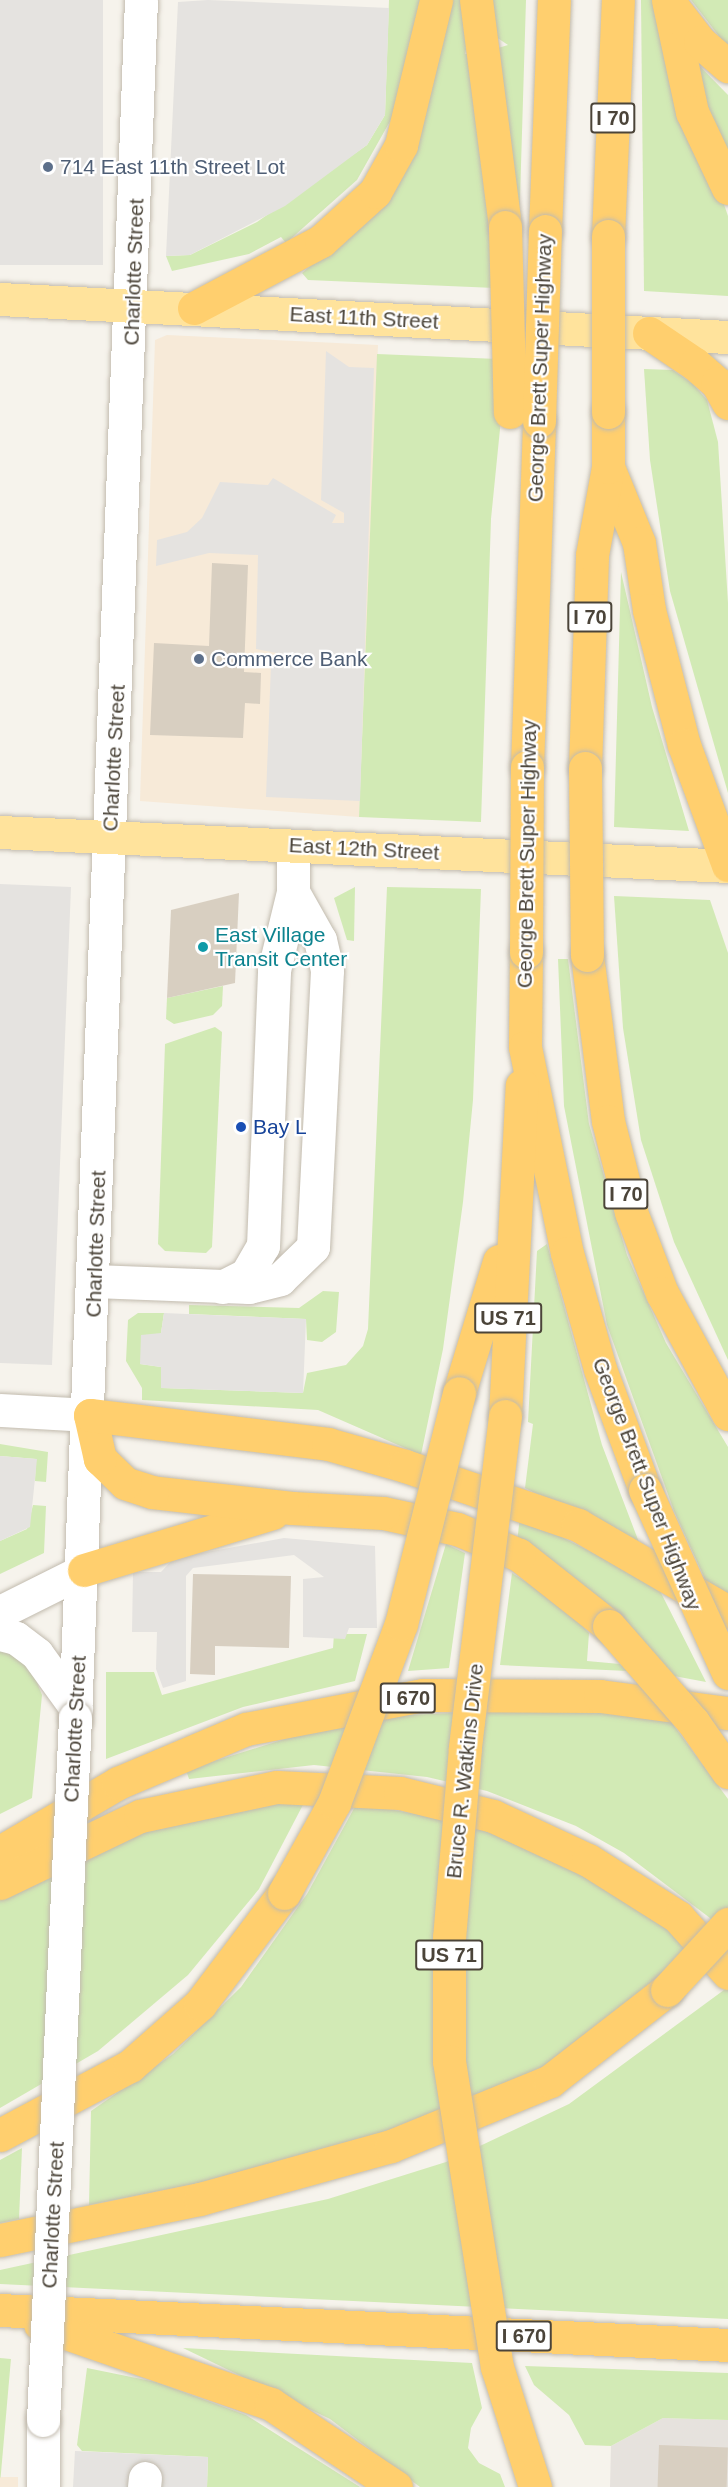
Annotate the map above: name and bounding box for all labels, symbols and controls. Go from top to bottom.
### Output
road number: I 70 [589,101,637,135]
place label: 714 East 11th Street Lot [60,154,285,180]
marker: 714 East 11th Street Lot [41,160,55,174]
street label: Charlotte Street [119,198,149,346]
street label: George Brett Super Highway [523,233,557,503]
street label: East 11th Street [289,302,439,334]
road number: I 70 [566,600,614,634]
place label: Commerce Bank [211,646,367,672]
marker: Commerce Bank [192,652,206,666]
street label: Charlotte Street [98,684,130,832]
street label: George Brett Super Highway [512,720,542,988]
street label: East 12th Street [288,832,440,866]
place label: East Village Transit Center [215,922,347,972]
marker: East Village Transit Center [196,940,210,954]
place label: Bay L [253,1114,307,1140]
marker: Bay L [234,1120,248,1134]
street label: Charlotte Street [81,1170,111,1318]
road number: I 70 [602,1177,650,1211]
road number: US 71 [474,1301,542,1335]
street label: George Brett Super Highway [587,1354,707,1614]
street label: Charlotte Street [59,1655,91,1803]
street label: Bruce R. Watkins Drive [441,1662,489,1880]
road number: I 670 [380,1681,436,1715]
road number: US 71 [414,1938,484,1972]
street label: Charlotte Street [37,2141,69,2289]
road number: I 670 [496,2319,552,2353]

